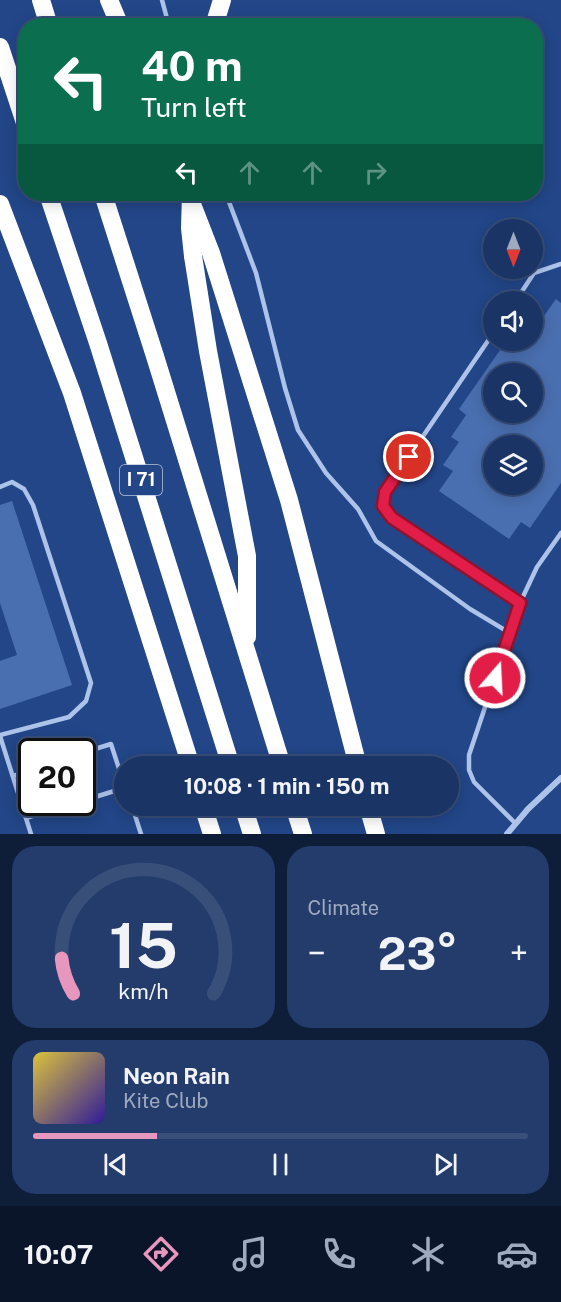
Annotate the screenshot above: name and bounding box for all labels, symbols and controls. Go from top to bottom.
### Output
text: 40 m [141,41,243,90]
icon: left [42,42,120,120]
text: Turn left [141,91,247,123]
icon: left [170,156,203,189]
icon: ahead [233,156,266,189]
icon: ahead [296,156,329,189]
icon: right [359,156,392,189]
north arrow [483,219,543,279]
map controls [483,219,543,495]
button: sound [483,291,543,351]
button: search [483,363,543,423]
pin [383,431,434,482]
button: layers [483,435,543,495]
icon: arrive [392,440,425,473]
road number: I 71 [120,465,162,495]
position arrow [463,646,527,710]
speed limit sign: 20 [18,738,96,816]
text: 10:08 · 1 min · 150 m [184,773,389,799]
text: Climate [308,896,379,920]
text: 15 [109,909,178,982]
text: 23° [378,927,458,980]
text: − [308,934,326,972]
text: + [510,934,528,972]
text: km/h [118,979,168,1004]
text: Neon Rain [123,1063,230,1089]
text: Kite Club [123,1089,208,1113]
icon: previous [99,1148,132,1181]
icon: pause [264,1148,297,1181]
icon: next [429,1148,462,1181]
icon: directions [140,1233,182,1275]
icon: music [229,1233,271,1275]
icon: phone [318,1233,360,1275]
icon: climate [407,1233,449,1275]
icon: car [496,1233,538,1275]
text: 10:07 [23,1238,94,1270]

